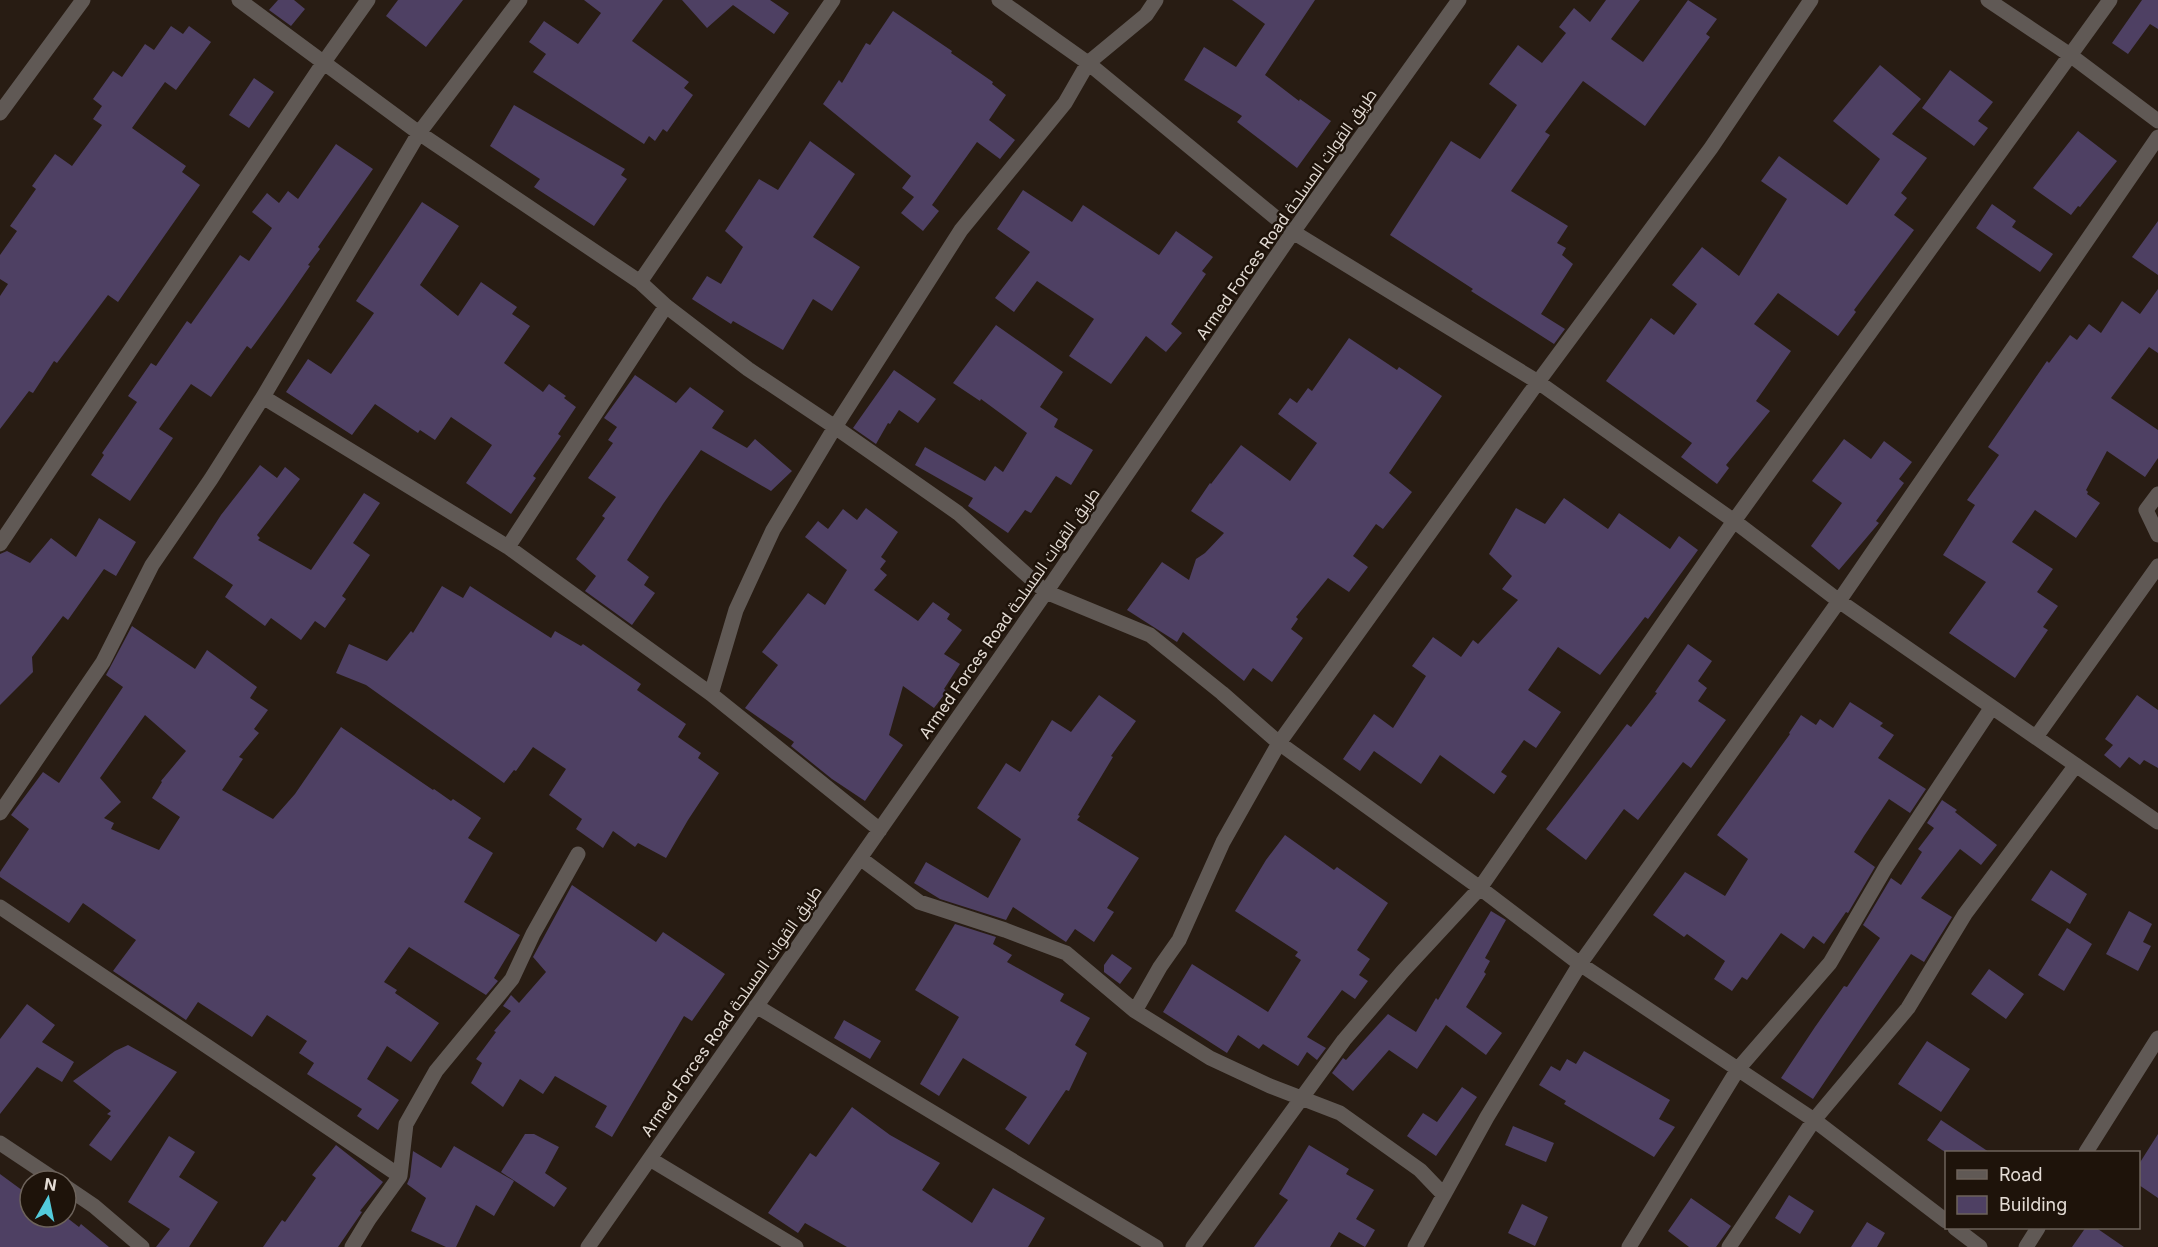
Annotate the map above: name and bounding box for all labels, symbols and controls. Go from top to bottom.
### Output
street label: Armed Forces Road طريق القوات المسلحة [1191,85,1381,344]
street label: Armed Forces Road طريق القوات المسلحة [914,484,1104,743]
street label: Armed Forces Road طريق القوات المسلحة [636,882,826,1141]
legend [1945,1151,2140,1229]
text: Road [1999,1164,2042,1185]
north arrow [18,1169,78,1229]
text: N [43,1173,58,1195]
text: Building [1999,1194,2067,1215]

